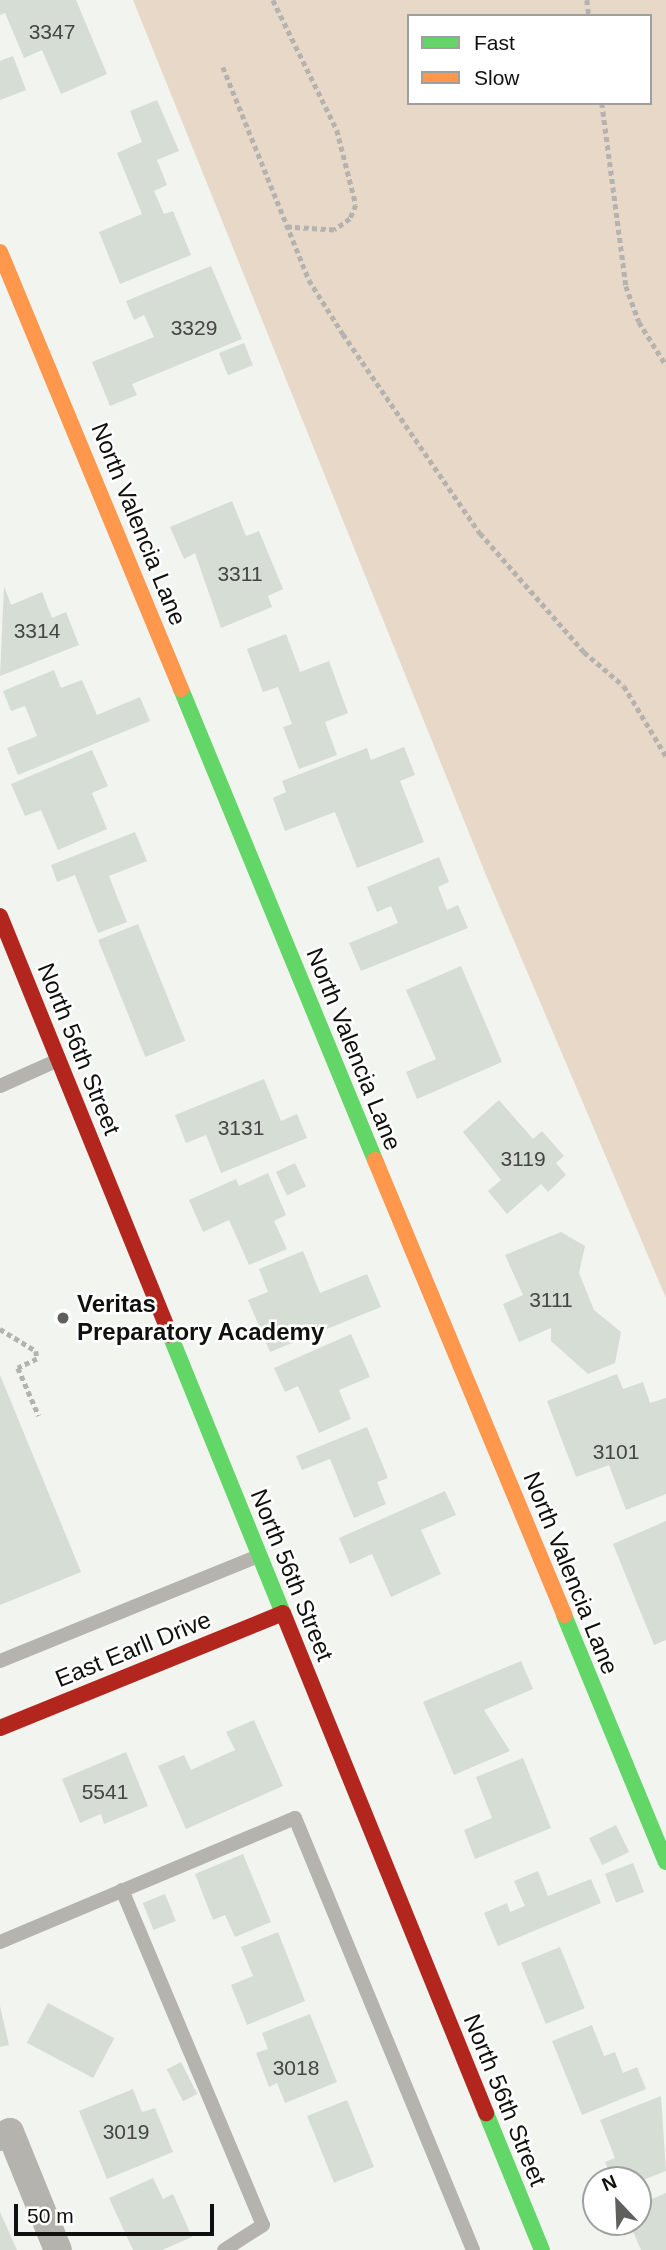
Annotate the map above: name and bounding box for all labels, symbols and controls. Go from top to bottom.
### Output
legend [407,14,652,105]
house number: 3347 [29,19,75,45]
text: Fast [474,31,515,54]
text: Slow [474,66,520,89]
house number: 3329 [171,315,217,341]
street label: North Valencia Lane [85,419,193,629]
house number: 3311 [217,561,263,587]
house number: 3314 [14,618,60,644]
street label: North Valencia Lane [300,944,408,1154]
street label: North 56th Street [31,959,127,1139]
house number: 3131 [218,1115,264,1141]
house number: 3119 [500,1146,546,1172]
house number: 3111 [529,1287,573,1313]
place label: Veritas Preparatory Academy [77,1290,325,1346]
marker: Veritas Preparatory Academy [55,1310,71,1326]
house number: 3101 [593,1439,639,1465]
street label: North Valencia Lane [517,1468,625,1678]
street label: North 56th Street [244,1485,340,1665]
street label: East Earll Drive [51,1605,215,1693]
house number: 5541 [82,1779,128,1805]
street label: North 56th Street [457,2010,553,2190]
house number: 3018 [273,2055,319,2081]
house number: 3019 [103,2119,149,2145]
north arrow [582,2166,652,2236]
text: N [599,2171,620,2195]
scale bar [18,2190,217,2234]
text: 50 m [27,2204,74,2227]

